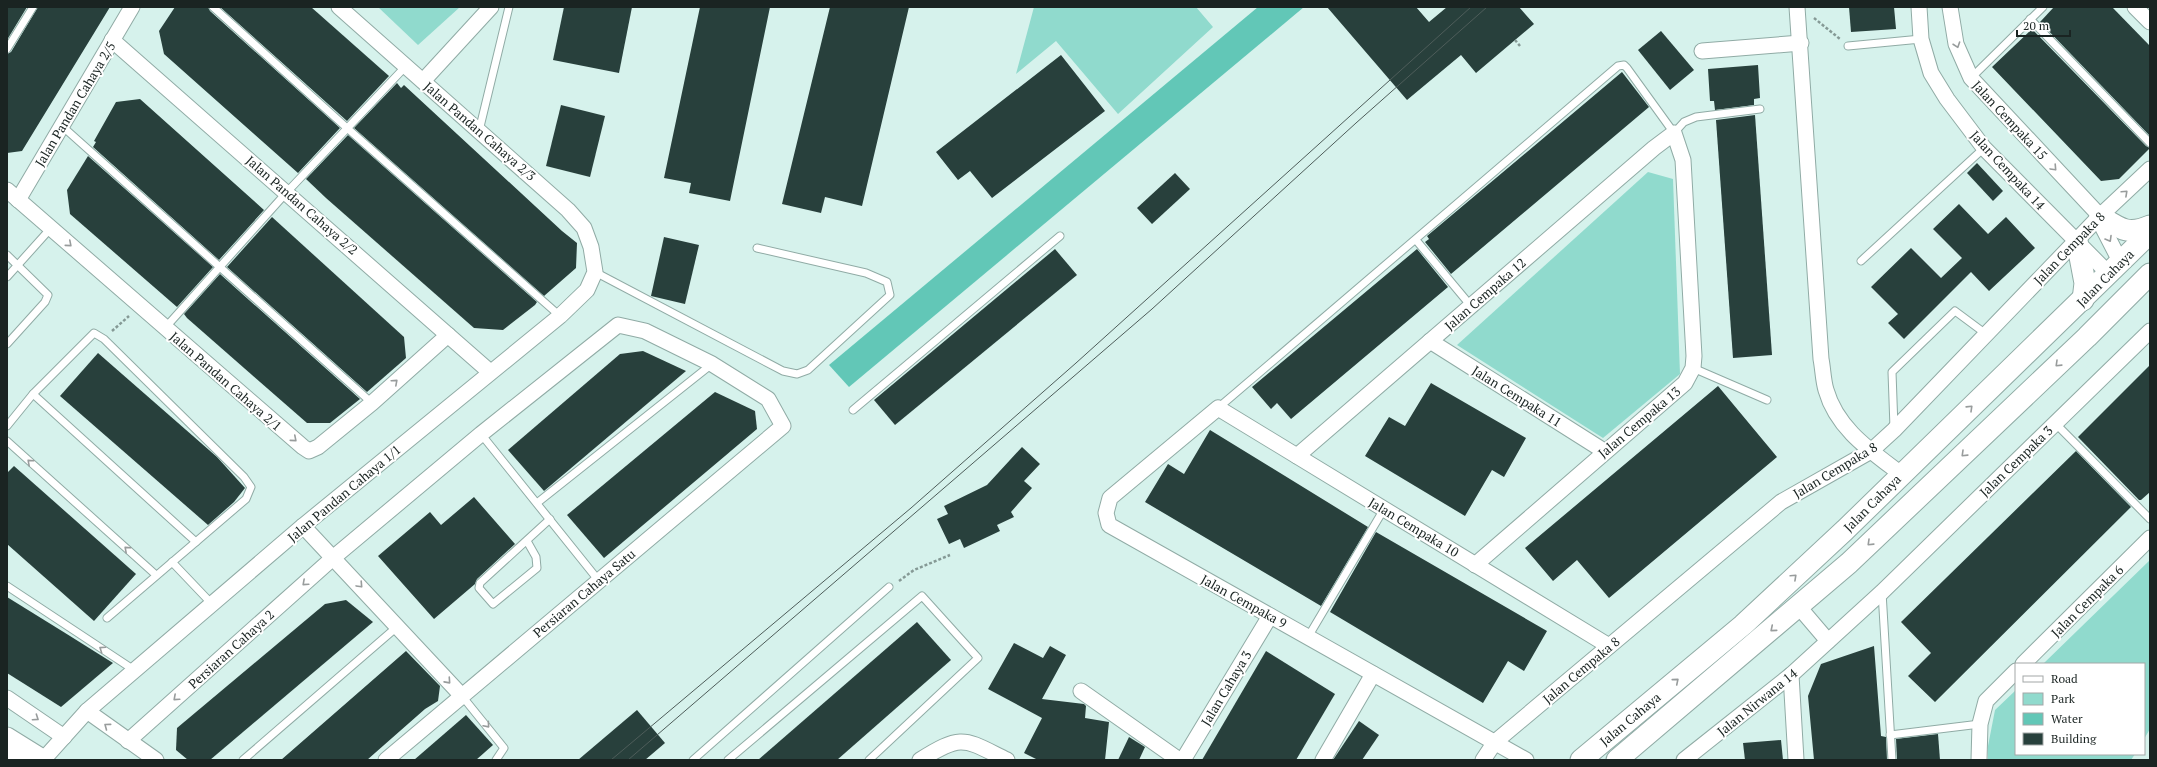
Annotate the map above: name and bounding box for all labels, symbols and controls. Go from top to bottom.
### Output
scale bar [2017,12,2070,38]
text: 20 m [2023,18,2050,33]
street label: Jalan Pandan Cahaya 2/5 [31,38,119,170]
one-way arrow [1953,42,1961,49]
street label: Jalan Cempaka 15 [1969,76,2051,164]
street label: Jalan Pandan Cahaya 2/3 [420,77,540,185]
street label: Jalan Cempaka 14 [1967,126,2050,214]
street label: Jalan Pandan Cahaya 2/2 [242,151,362,259]
one-way arrow [2049,163,2057,171]
one-way arrow [2120,190,2128,197]
street label: Jalan Cempaka 8 [2029,207,2109,289]
one-way arrow [2105,235,2112,242]
one-way arrow [64,239,72,246]
street label: Jalan Cahaya [2072,245,2138,311]
street label: Jalan Cempaka 12 [1440,254,1530,334]
street label: Jalan Pandan Cahaya 2/1 [166,327,286,435]
one-way arrow [2055,359,2063,367]
street label: Jalan Cempaka 11 [1469,361,1565,431]
one-way arrow [390,379,398,386]
street label: Jalan Cempaka 13 [1594,382,1684,462]
one-way arrow [1965,405,1973,413]
street label: Jalan Cempaka 3 [1975,421,2057,501]
one-way arrow [289,435,296,442]
street label: Jalan Cempaka 8 [1789,438,1881,502]
street label: Jalan Pandan Cahaya 1/1 [284,440,404,546]
one-way arrow [1961,449,1969,456]
one-way arrow [28,460,35,467]
street label: Jalan Cahaya [1839,470,1905,536]
street label: Jalan Cempaka 10 [1365,493,1463,561]
one-way arrow [1867,538,1875,546]
street label: Persiaran Cahaya Satu [529,544,639,641]
one-way arrow [124,546,132,554]
street label: Jalan Cempaka 6 [2047,561,2127,641]
street label: Jalan Cempaka 9 [1198,570,1290,632]
one-way arrow [1790,575,1797,582]
one-way arrow [302,578,309,585]
one-way arrow [355,580,363,588]
street label: Persiaran Cahaya 2 [184,606,278,692]
one-way arrow [1770,625,1777,632]
street label: Jalan Cempaka 8 [1539,632,1623,708]
one-way arrow [99,646,106,654]
street label: Jalan Cahaya 3 [1196,647,1256,729]
legend [2015,663,2145,755]
street label: Jalan Nirwana 14 [1713,664,1801,740]
text: Road [2051,671,2078,686]
one-way arrow [443,676,451,684]
one-way arrow [1671,679,1678,686]
street label: Jalan Cahaya [1596,688,1665,750]
text: Park [2051,691,2076,706]
one-way arrow [174,693,181,700]
text: Water [2051,711,2083,726]
one-way arrow [31,713,38,720]
one-way arrow [483,721,490,728]
one-way arrow [105,724,112,731]
text: Building [2051,731,2097,746]

